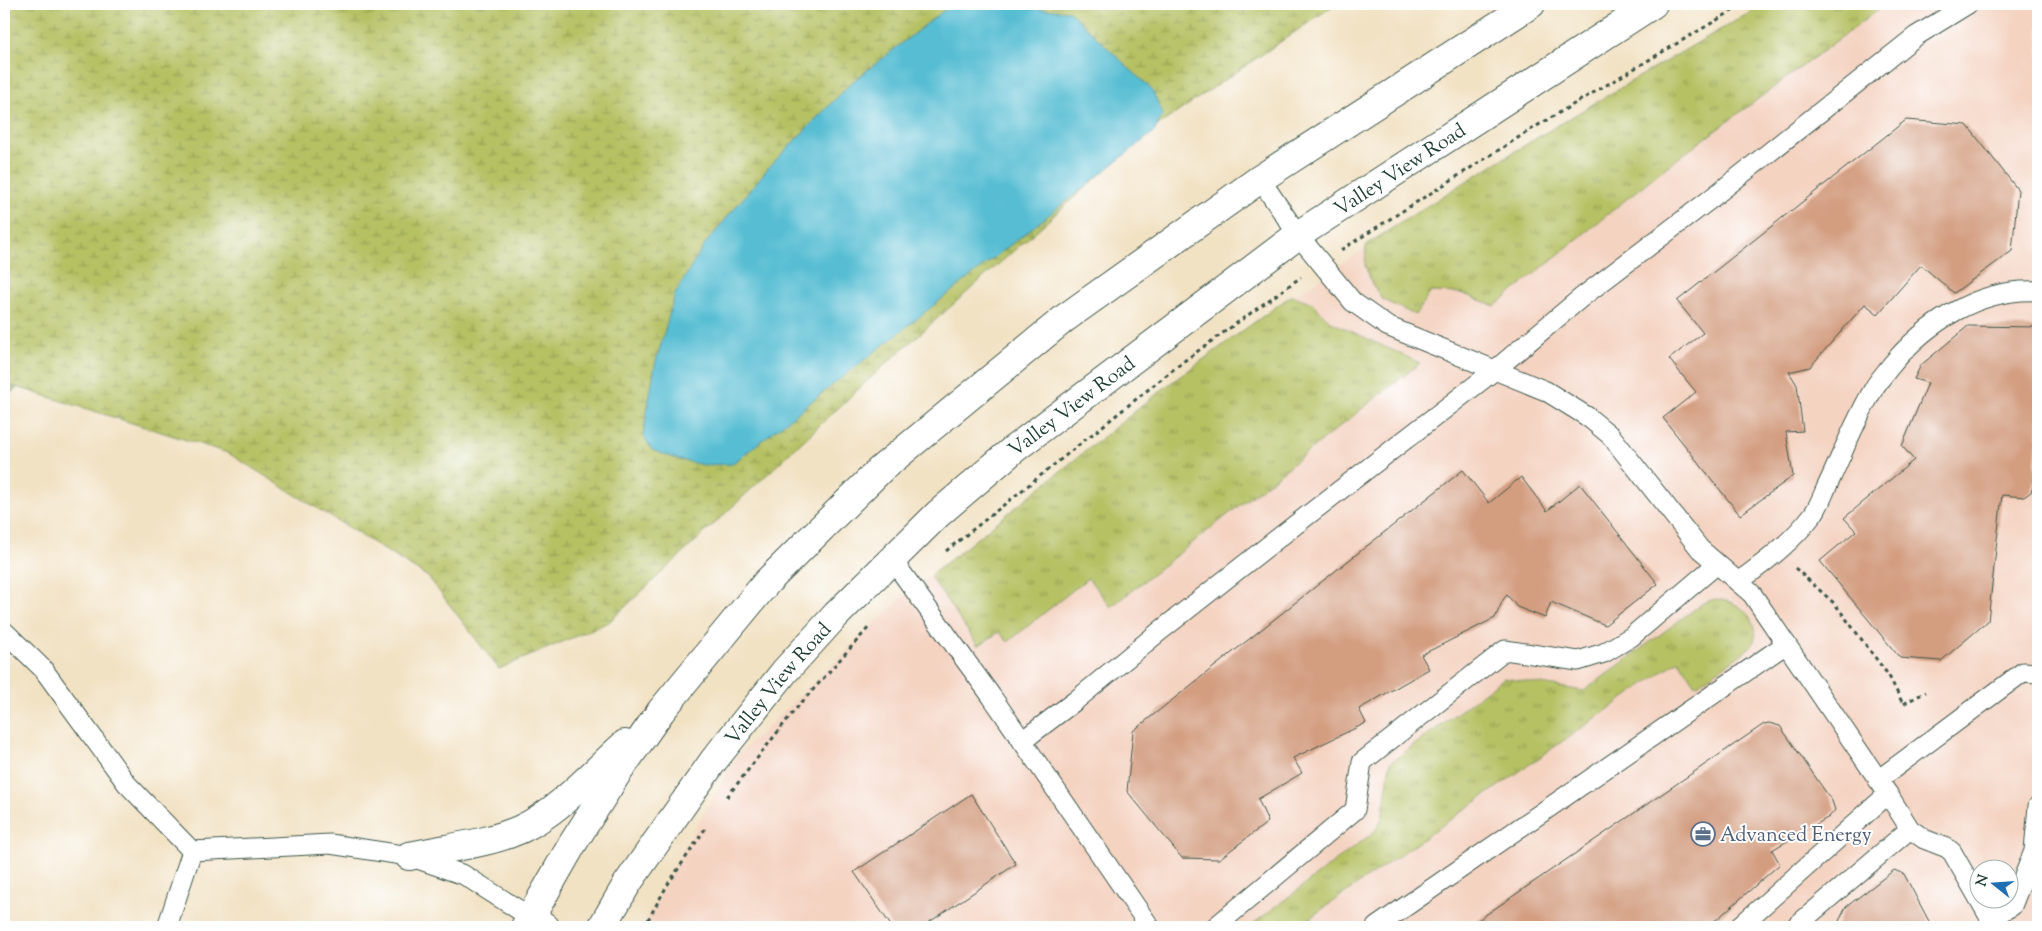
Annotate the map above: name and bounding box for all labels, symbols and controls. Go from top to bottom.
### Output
street label: Valley View Road [1329,117,1473,225]
street label: Valley View Road [1003,350,1142,465]
street label: Valley View Road [719,617,839,752]
office icon: Advanced Energy [1690,821,1716,847]
place label: Advanced Energy [1720,822,1872,851]
north arrow [1970,858,2020,908]
text: N [1972,873,1995,889]

